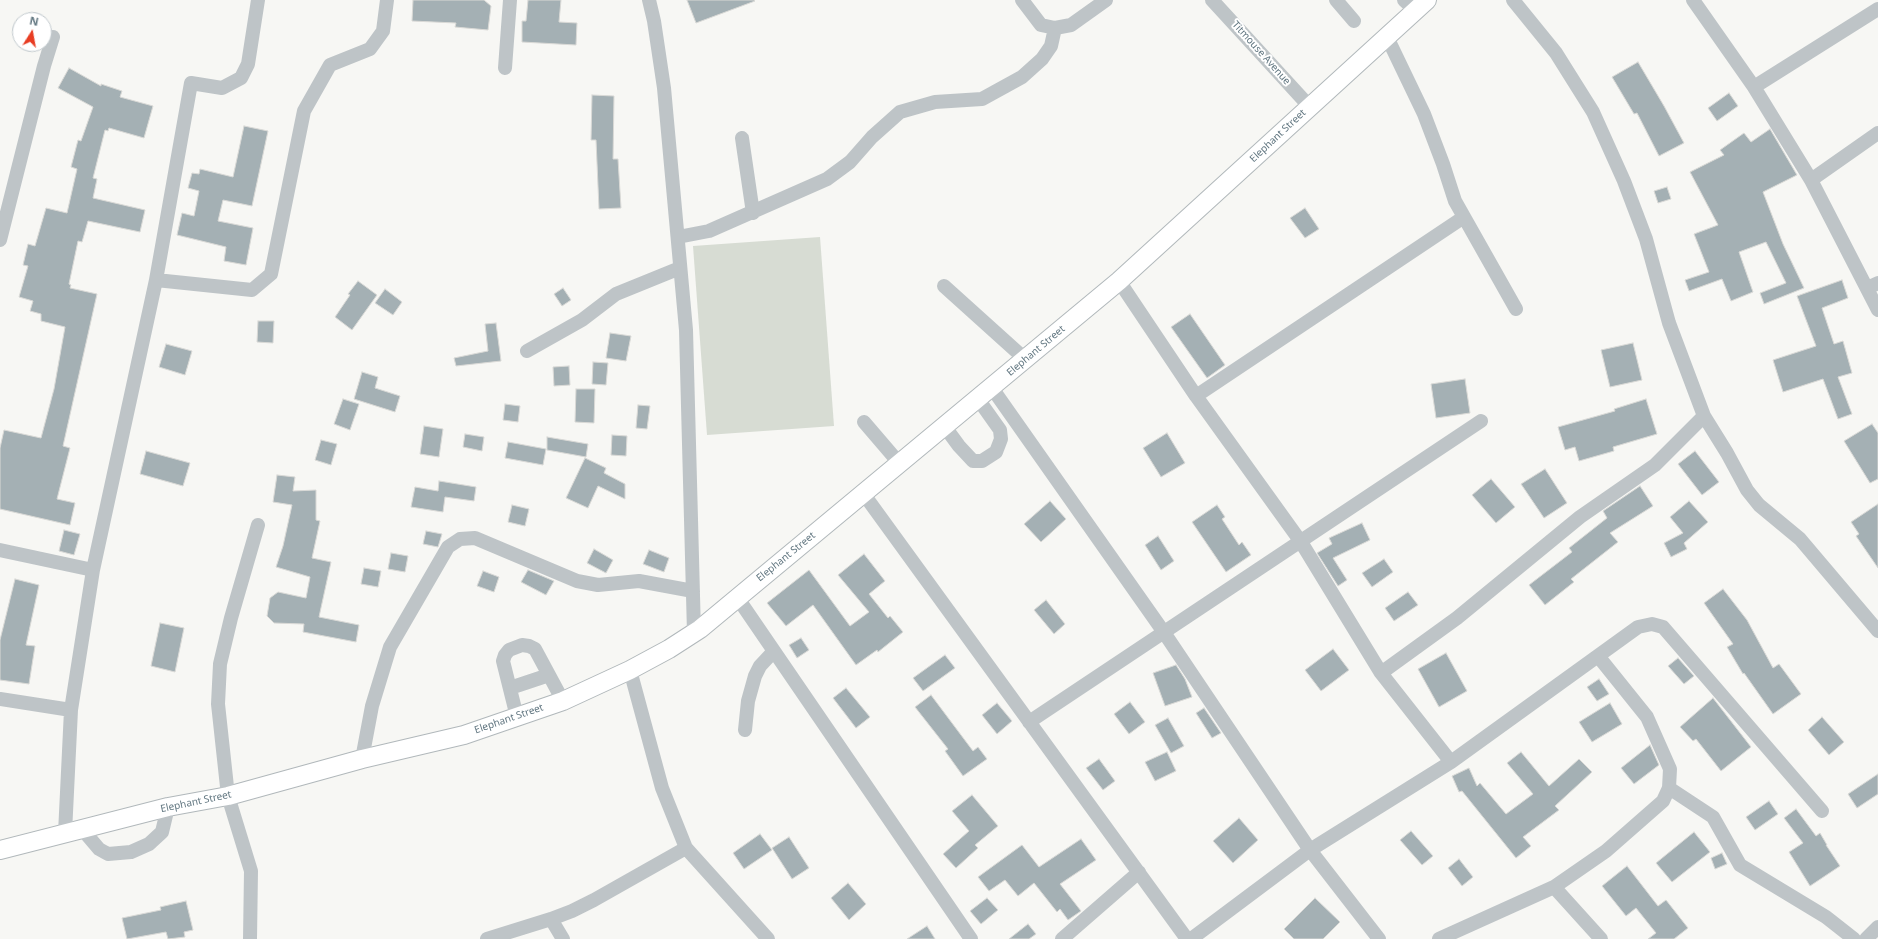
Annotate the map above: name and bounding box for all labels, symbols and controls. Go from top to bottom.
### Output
north arrow [12,12,52,52]
text: N [28,12,40,29]
street label: Titmouse Avenue [1229,19,1293,87]
street label: Elephant Street [1248,107,1308,165]
street label: Elephant Street [1005,323,1067,379]
street label: Elephant Street [754,530,818,584]
street label: Elephant Street [473,702,545,736]
street label: Elephant Street [160,789,232,815]

